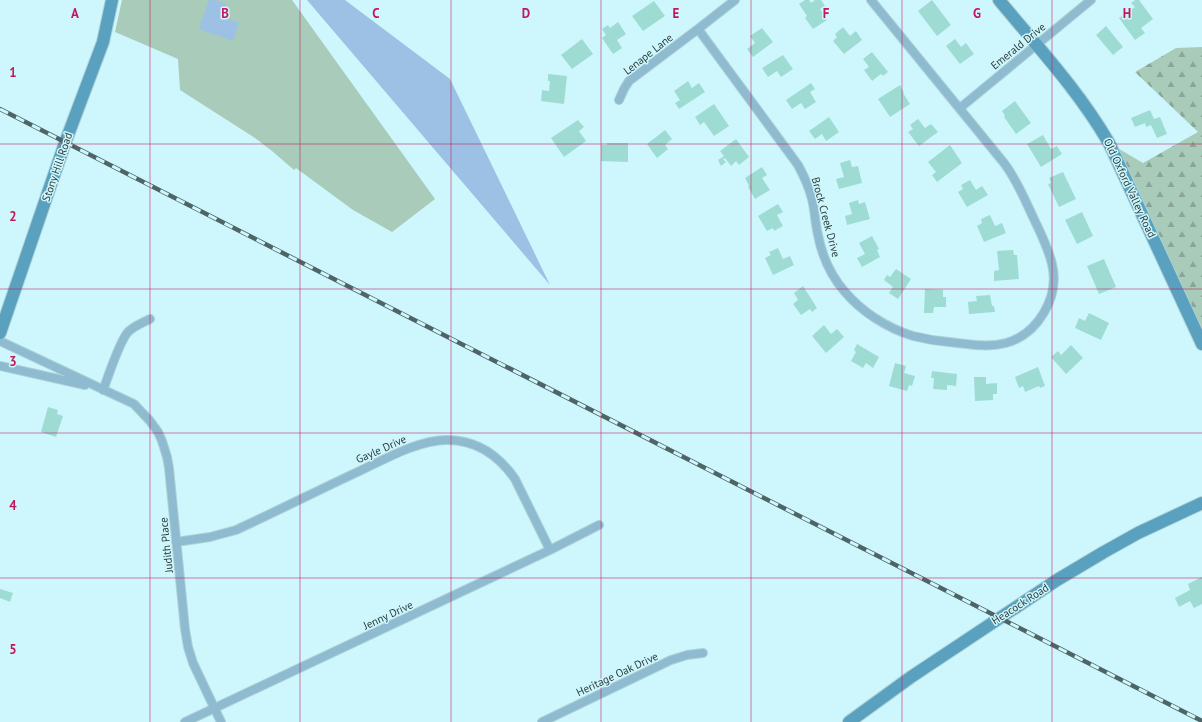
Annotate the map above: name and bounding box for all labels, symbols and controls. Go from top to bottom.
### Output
text: A [71,5,79,22]
text: B [221,5,229,22]
text: C [372,5,380,22]
text: D [522,5,530,22]
text: E [673,5,680,22]
text: F [823,5,830,22]
text: G [973,5,981,22]
text: H [1123,5,1131,22]
street label: Emerald Drive [988,19,1048,72]
street label: Lenape Lane [620,30,676,78]
text: 1 [9,64,17,81]
street label: Stony Hill Road [39,131,75,203]
street label: Old Oxford Valley Road [1101,136,1159,240]
street label: Brock Creek Drive [809,175,844,259]
text: 2 [9,208,17,225]
text: 3 [9,353,17,370]
street label: Gayle Drive [354,432,409,466]
text: 4 [9,497,17,514]
street label: Judith Place [156,516,176,574]
street label: Heacock Road [989,580,1051,628]
street label: Jenny Drive [360,597,415,633]
text: 5 [9,641,17,658]
street label: Heritage Oak Drive [574,649,661,699]

